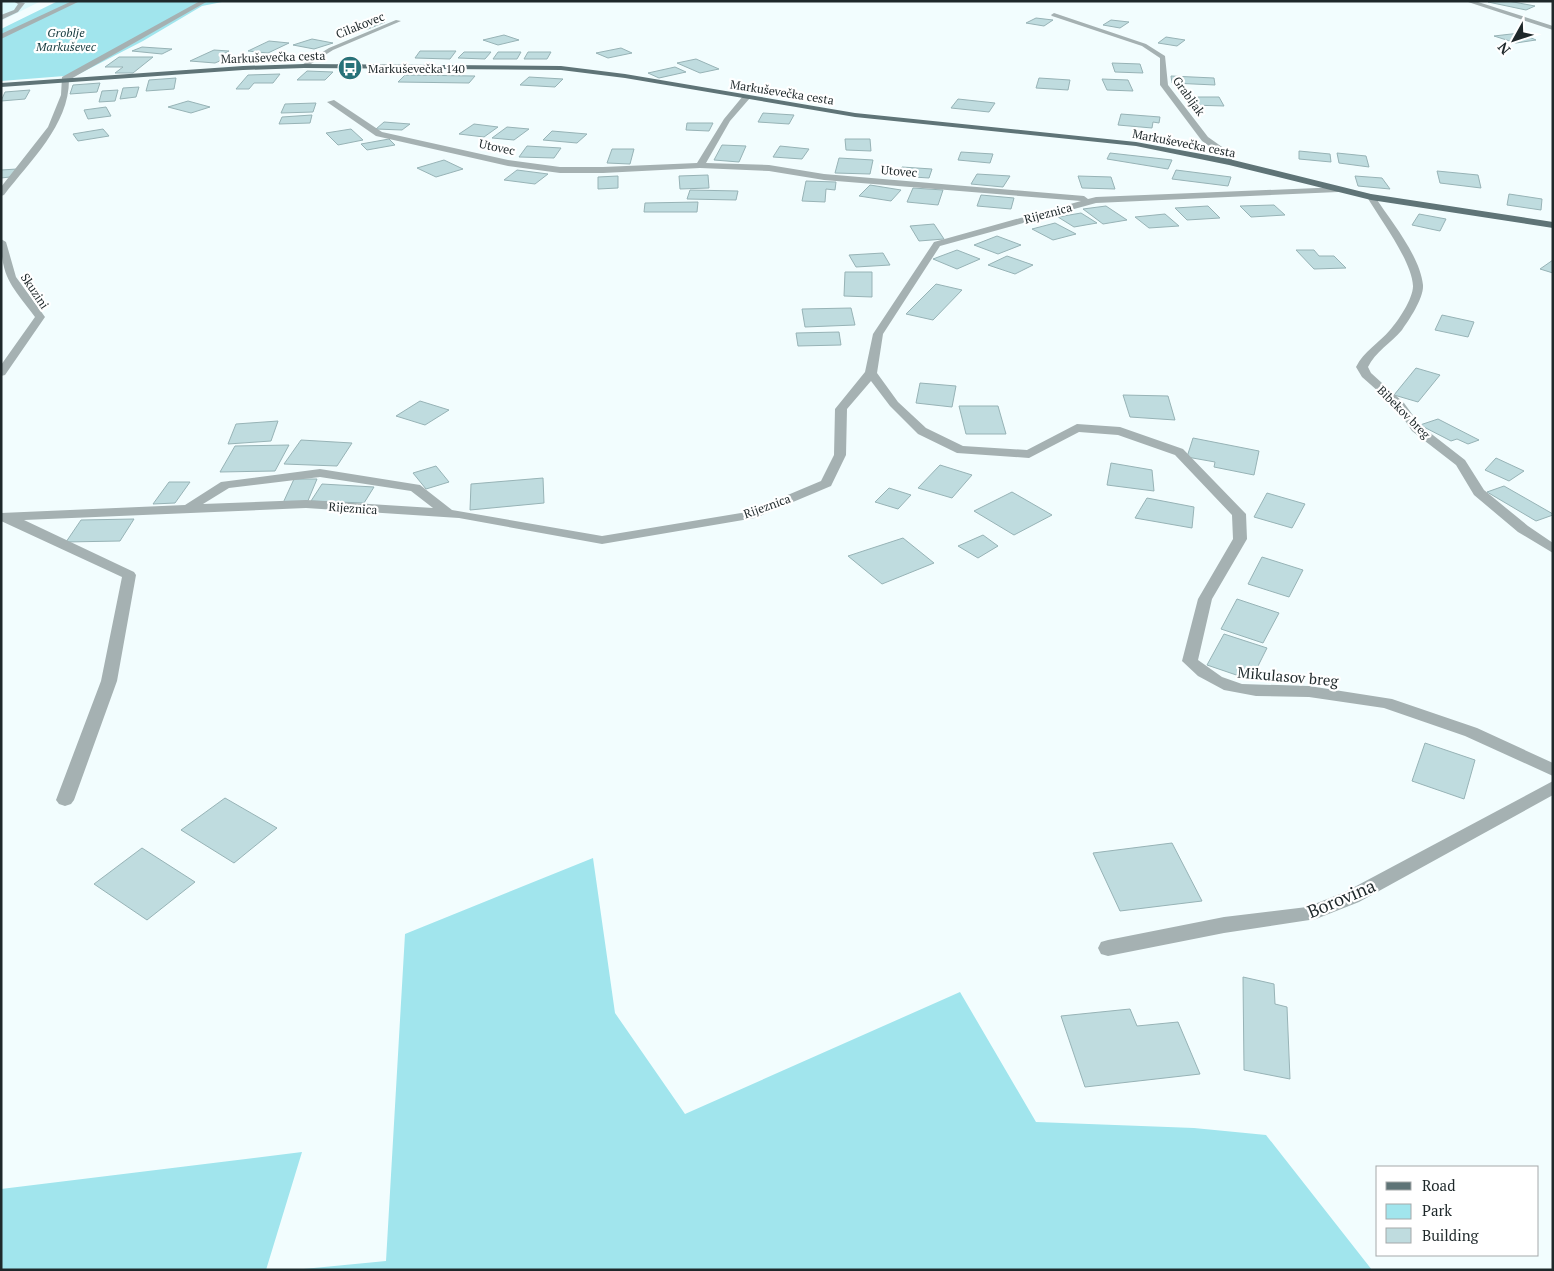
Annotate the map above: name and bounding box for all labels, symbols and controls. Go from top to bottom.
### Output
street label: Cilakovec [334,8,387,42]
north arrow [1489,15,1539,65]
park label: Groblje Markuševec [35,25,97,54]
text: N [1493,38,1514,59]
street label: Markuševečka cesta [220,48,326,66]
bus stop icon: Markuševečka 140 [337,55,363,81]
place label: Markuševečka 140 [368,61,465,76]
street label: Grabljak [1170,73,1209,119]
street label: Markuševečka cesta [729,76,835,108]
street label: Markuševečka cesta [1131,126,1237,160]
street label: Utovec [478,136,517,158]
street label: Utovec [880,162,918,180]
street label: Rijeznica [1022,199,1074,227]
street label: Skuzini [18,270,53,312]
street label: Bibekov breg [1374,382,1434,442]
street label: Rijeznica [741,491,793,521]
street label: Rijeznica [328,499,378,517]
street label: Mikulasov breg [1237,662,1340,690]
street label: Borovina [1303,873,1379,923]
legend [1376,1166,1539,1256]
text: Road [1422,1175,1455,1195]
text: Park [1422,1200,1452,1220]
text: Building [1422,1225,1480,1245]

